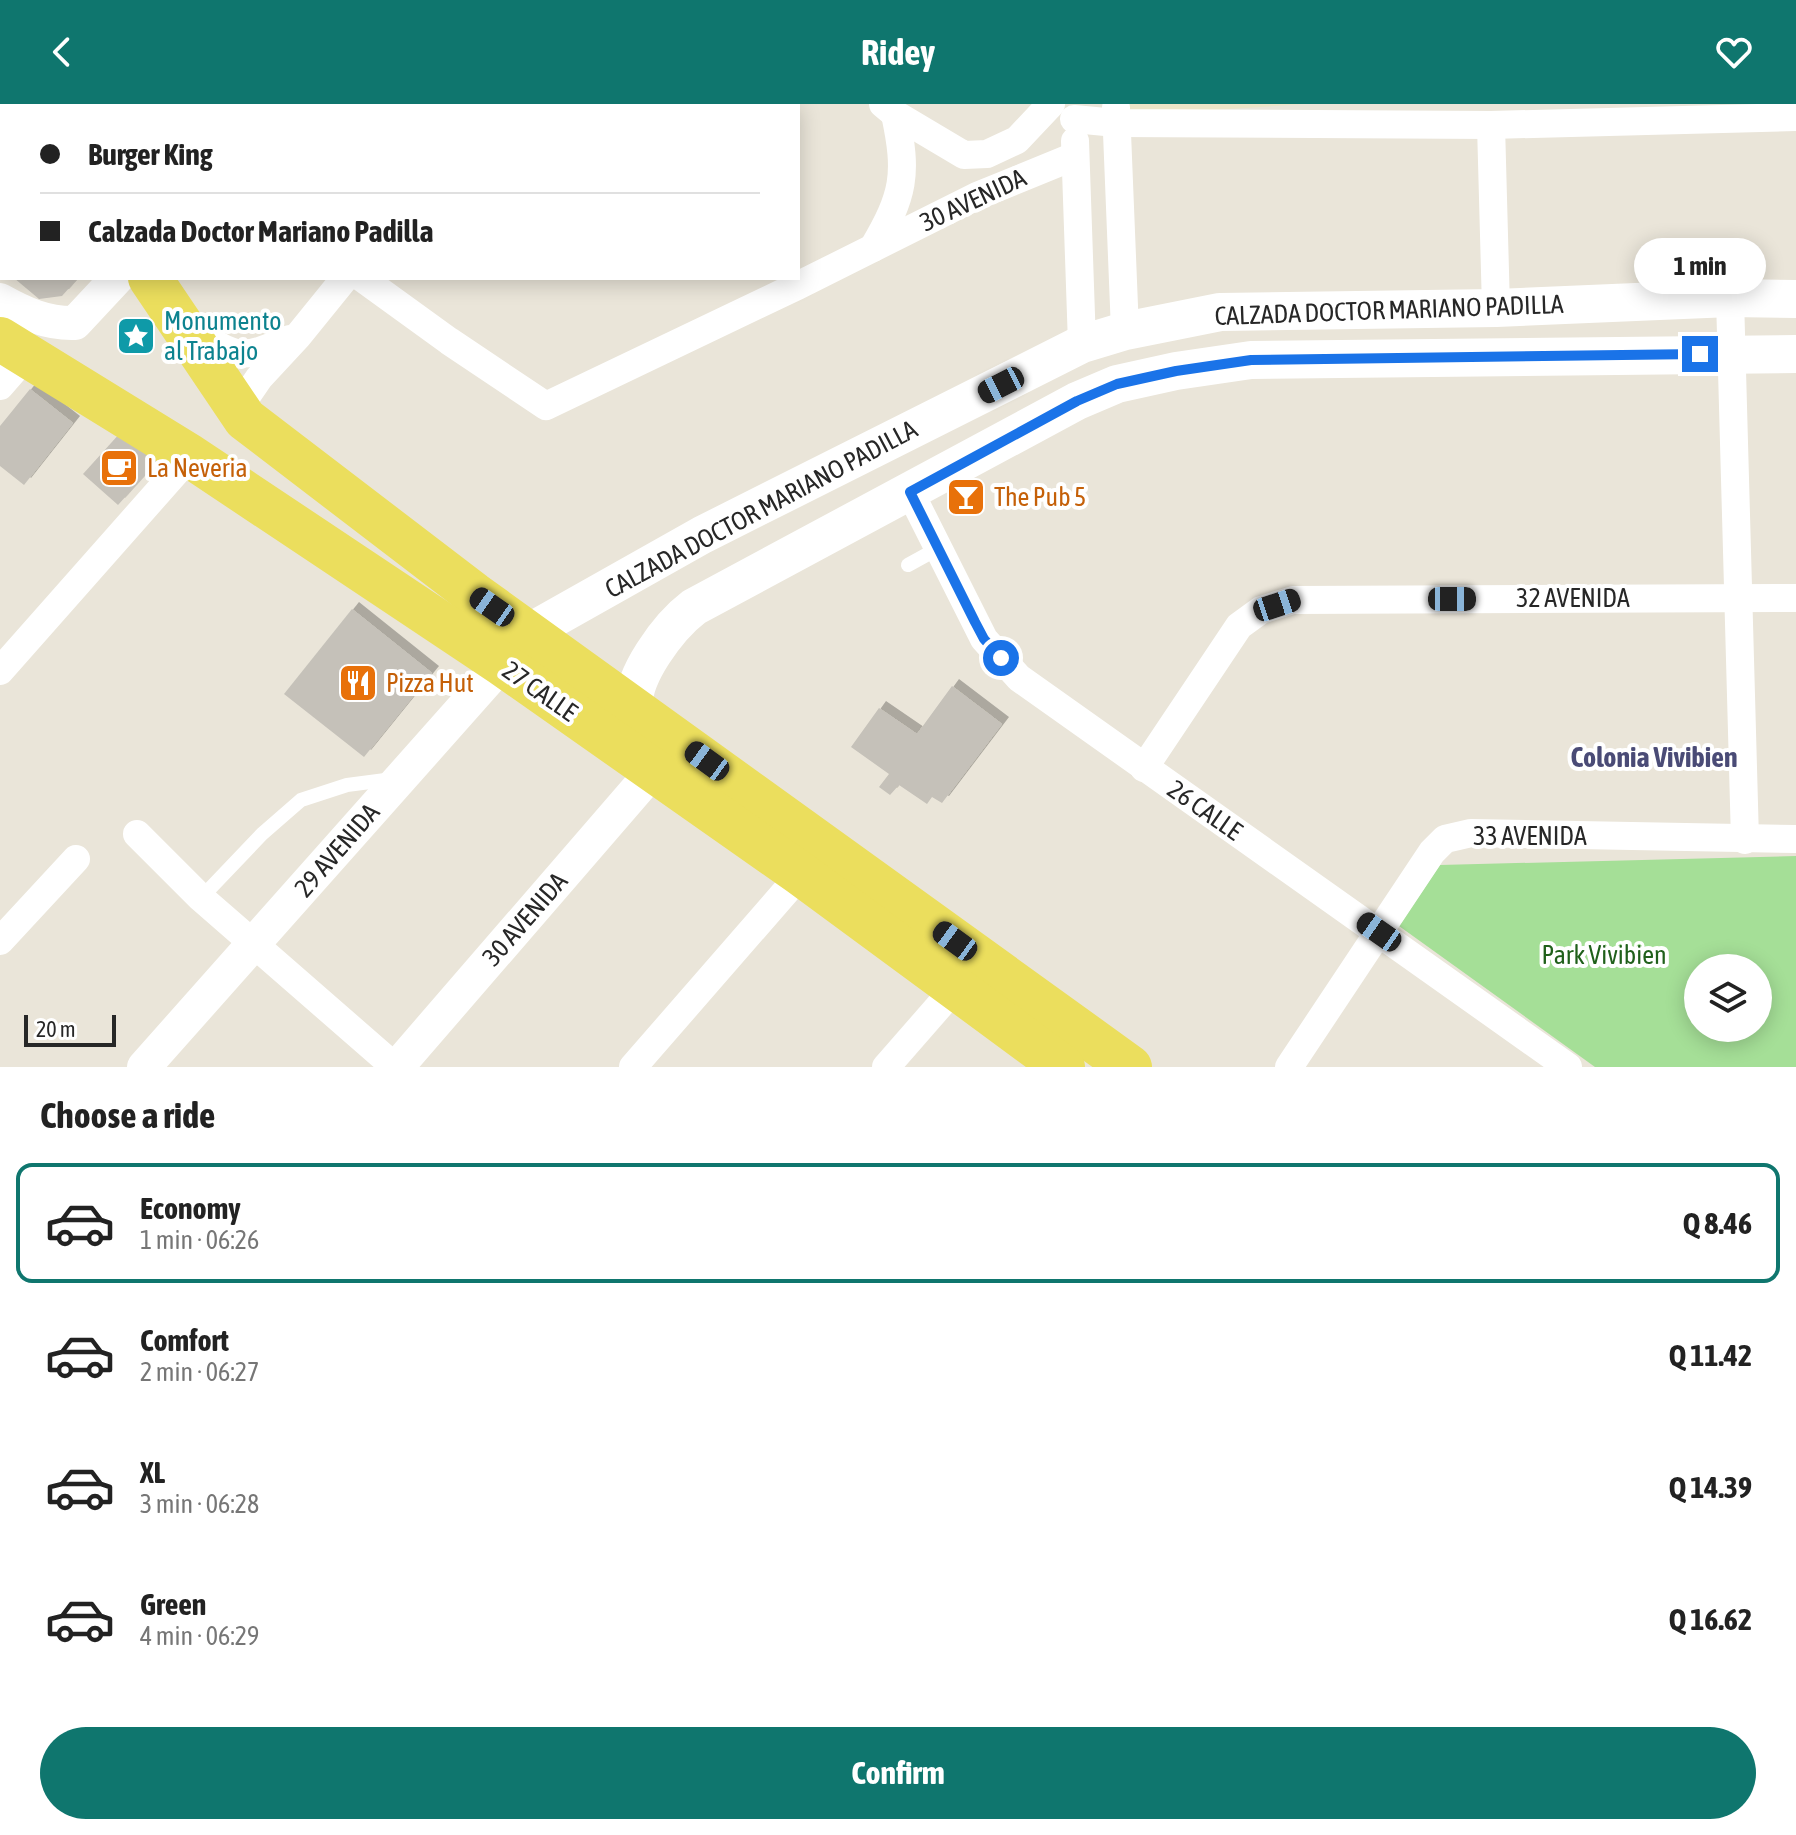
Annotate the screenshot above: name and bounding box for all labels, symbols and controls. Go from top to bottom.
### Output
icon: back [40,30,84,74]
icon: heart [1712,30,1756,74]
text: Ridey [861,31,935,73]
text: Burger King [88,137,213,171]
street label: 30 AVENIDA [915,162,1031,238]
text: Calzada Doctor Mariano Padilla [88,214,433,248]
callout: 1 min [1634,238,1766,294]
text: 1 min [1673,251,1727,281]
street label: CALZADA DOCTOR MARIANO PADILLA [1214,289,1564,331]
place label: Monumento al Trabajo [164,306,281,366]
place icon: Monumento al Trabajo [115,315,157,357]
route end [1682,336,1718,372]
car [974,363,1028,407]
street label: CALZADA DOCTOR MARIANO PADILLA [600,414,922,604]
cafe icon: La Neveria [98,447,140,489]
place label: La Neveria [147,453,248,483]
bar icon: The Pub 5 [945,476,987,518]
place label: The Pub 5 [994,482,1086,512]
car [465,583,519,631]
street label: 32 AVENIDA [1516,583,1630,613]
car [1250,586,1304,624]
car [1428,587,1476,611]
route start [983,640,1019,676]
street label: 27 CALLE [497,655,583,727]
restaurant icon: Pizza Hut [337,662,379,704]
place label: Pizza Hut [386,668,474,698]
car [681,737,733,785]
district label: Colonia Vivibien [1570,741,1738,773]
street label: 26 CALLE [1162,774,1248,846]
street label: 29 AVENIDA [289,797,386,903]
street label: 33 AVENIDA [1473,821,1587,851]
street label: 30 AVENIDA [477,866,574,972]
car [1352,908,1406,956]
car [929,917,981,965]
park label: Park Vivibien [1541,940,1667,970]
map controls [1684,954,1772,1042]
button: layers [1684,954,1772,1042]
scale bar [24,1011,116,1047]
text: 20 m [36,1016,76,1042]
text: Choose a ride [40,1094,215,1136]
icon: car [44,1187,116,1259]
text: Economy [140,1191,241,1225]
text: Q 8.46 [1683,1206,1752,1240]
text: 1 min · 06:26 [140,1225,259,1255]
icon: car [44,1319,116,1391]
text: Comfort [140,1323,229,1357]
text: Q 11.42 [1669,1338,1752,1372]
text: 2 min · 06:27 [140,1357,259,1387]
icon: car [44,1451,116,1523]
text: XL [140,1455,165,1489]
text: Q 14.39 [1669,1470,1752,1504]
text: 3 min · 06:28 [140,1489,259,1519]
icon: car [44,1583,116,1655]
text: Green [140,1587,206,1621]
text: Q 16.62 [1669,1602,1752,1636]
text: 4 min · 06:29 [140,1621,259,1651]
button: Confirm [40,1727,1756,1819]

